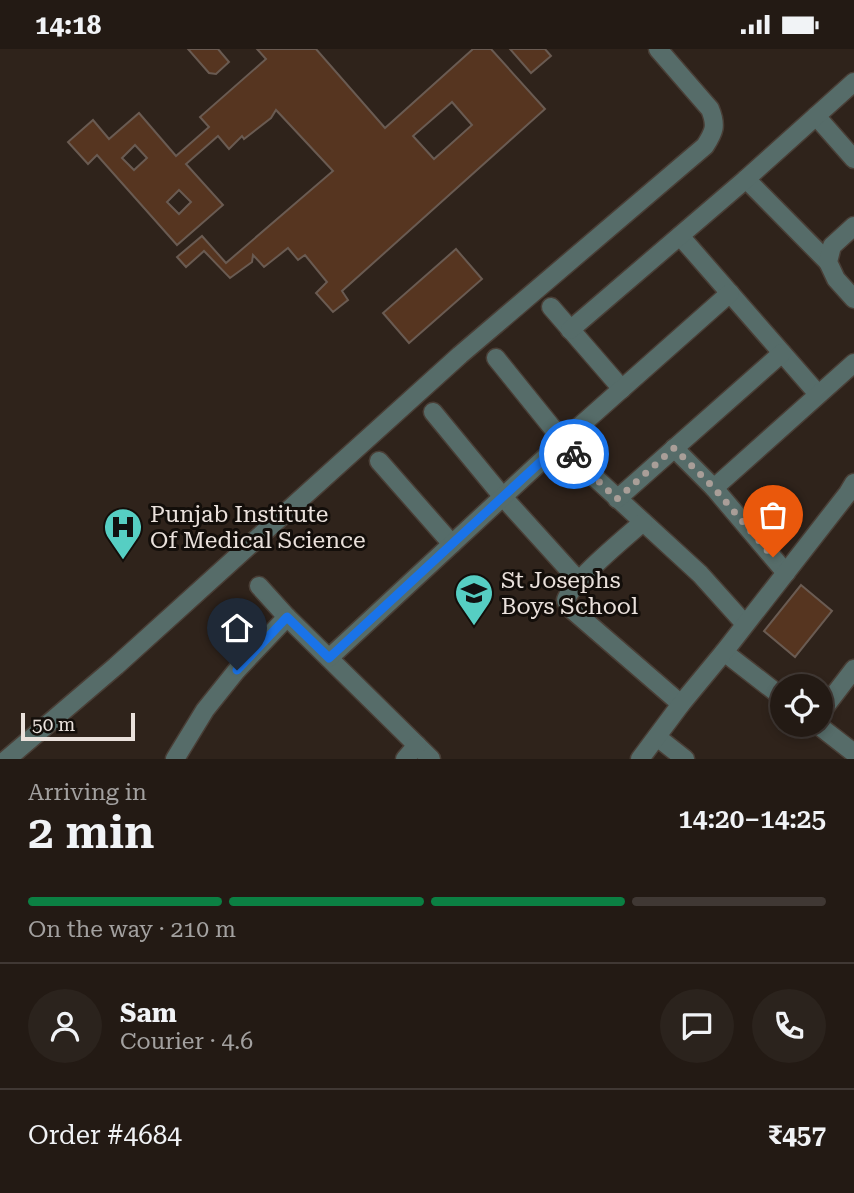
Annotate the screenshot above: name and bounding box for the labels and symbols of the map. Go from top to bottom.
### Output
courier [539,419,609,489]
pin [743,485,803,557]
place label: Punjab Institute Of Medical Science [150,501,366,554]
hospital icon: Punjab Institute Of Medical Science [102,506,144,561]
place label: St Josephs Boys School [501,567,638,620]
school or university icon: St Josephs Boys School [453,572,495,627]
pin [207,598,267,670]
scale bar [21,710,135,742]

